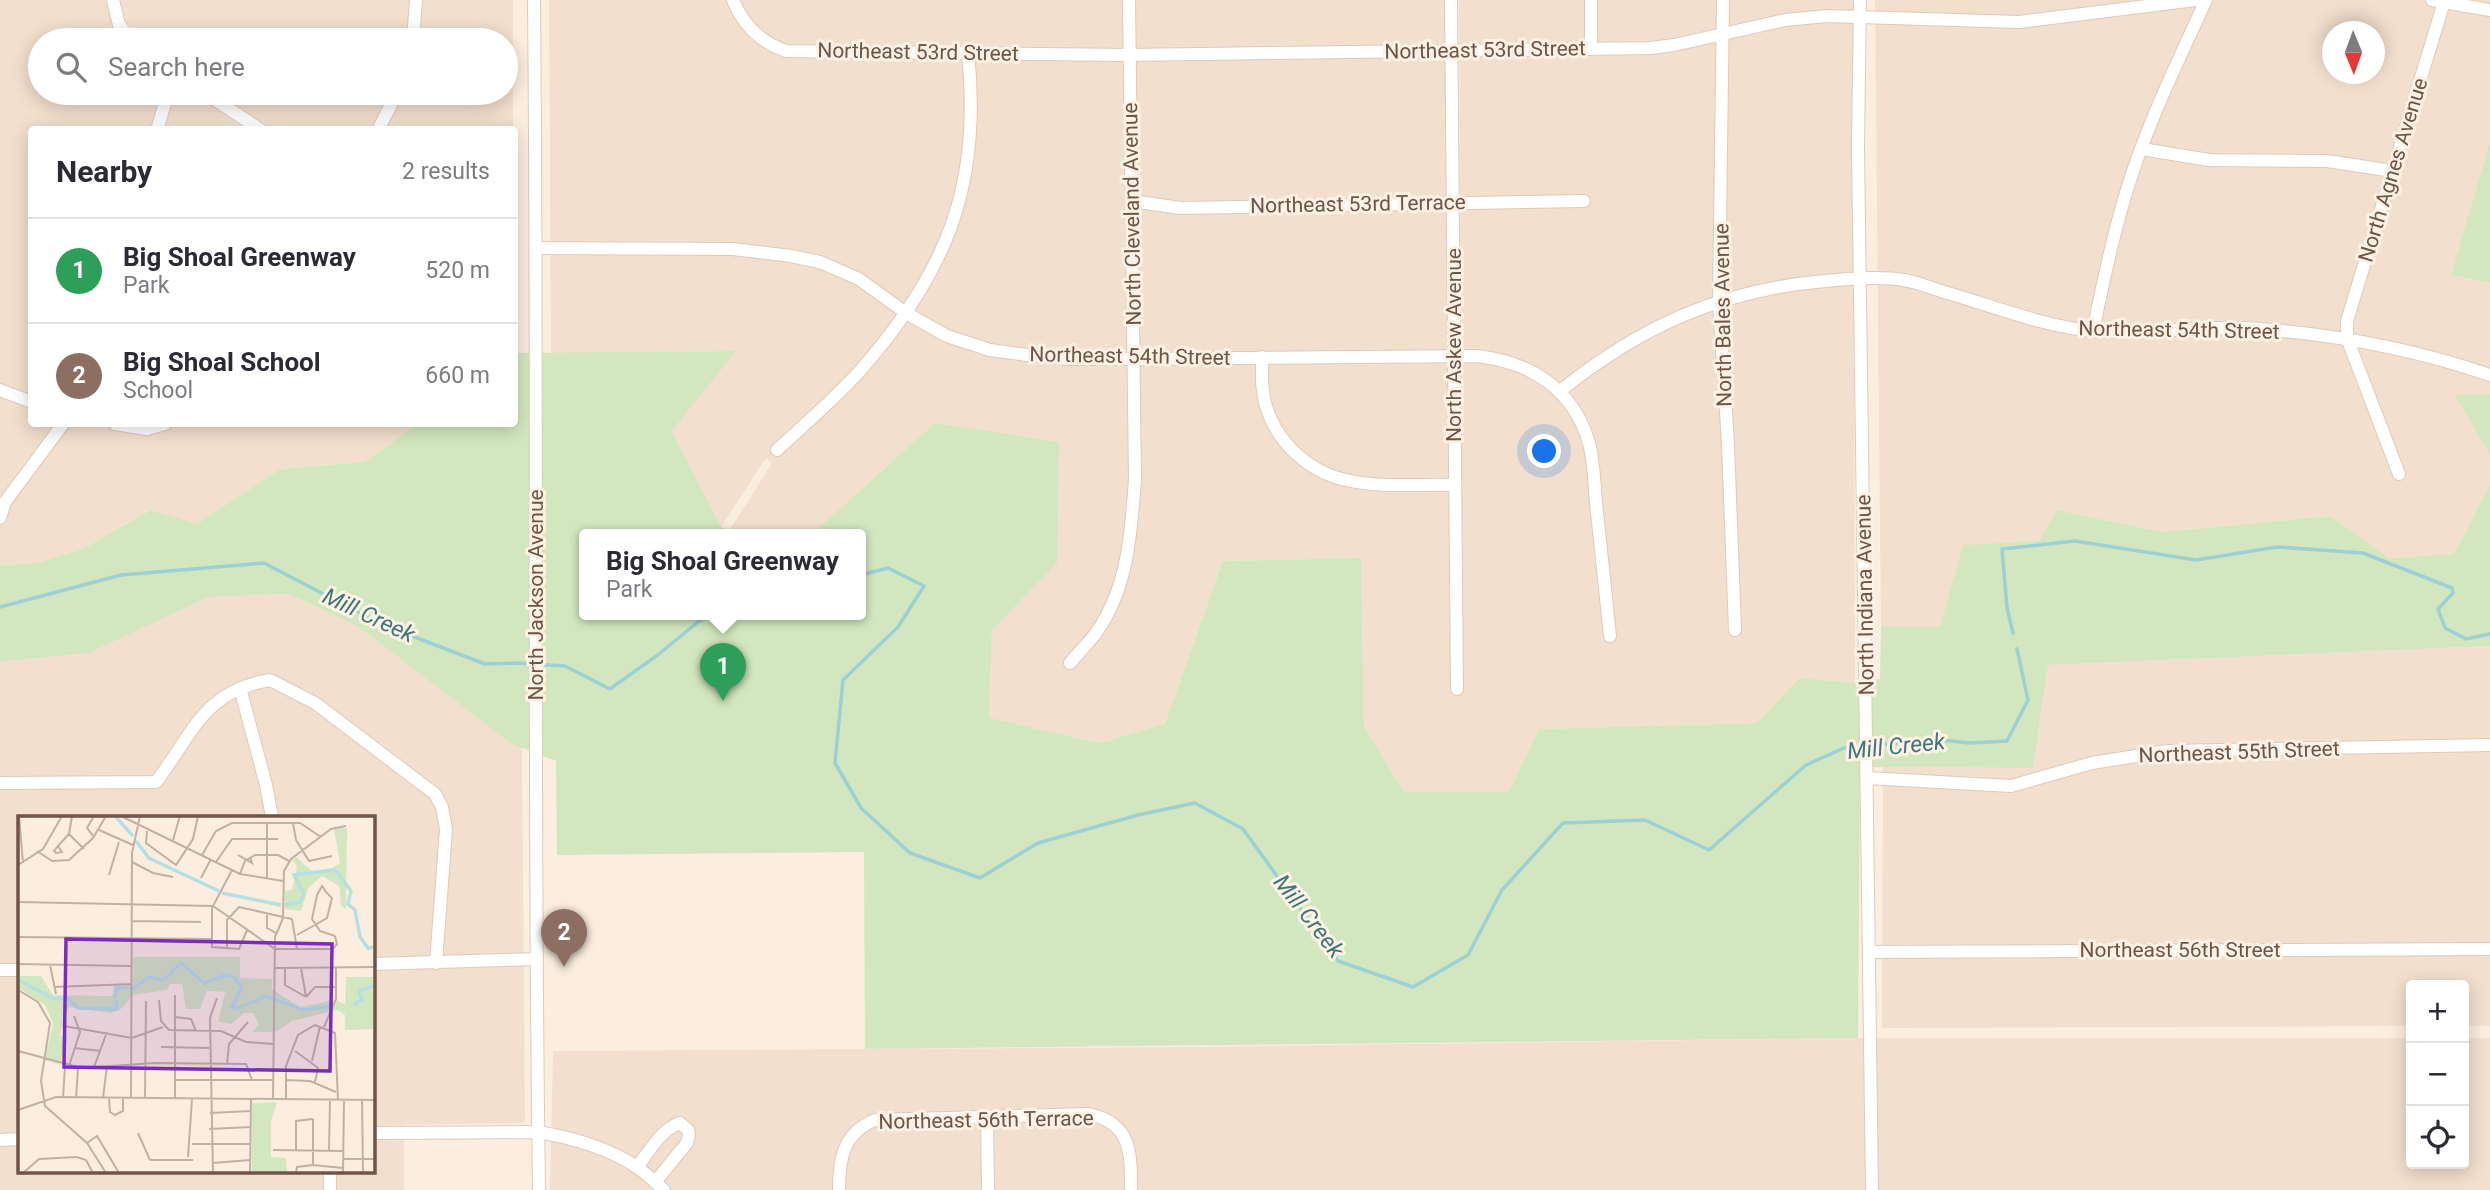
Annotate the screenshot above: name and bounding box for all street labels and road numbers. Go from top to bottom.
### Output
street label: Northeast 53rd Street [1384,36,1586,64]
street label: Northeast 53rd Street [817,38,1019,66]
street label: North Agnes Avenue [2354,75,2432,265]
street label: North Cleveland Avenue [1118,102,1146,326]
street label: Northeast 53rd Terrace [1250,190,1466,218]
street label: North Bales Avenue [1709,223,1737,407]
street label: North Askew Avenue [1442,248,1466,442]
street label: Northeast 54th Street [2078,316,2280,344]
street label: Northeast 54th Street [1029,342,1231,370]
street label: North Jackson Avenue [524,489,548,701]
street label: North Indiana Avenue [1851,494,1879,696]
street label: Northeast 55th Street [2138,736,2340,768]
street label: Northeast 56th Street [2079,938,2281,962]
street label: Northeast 56th Terrace [878,1106,1094,1134]

